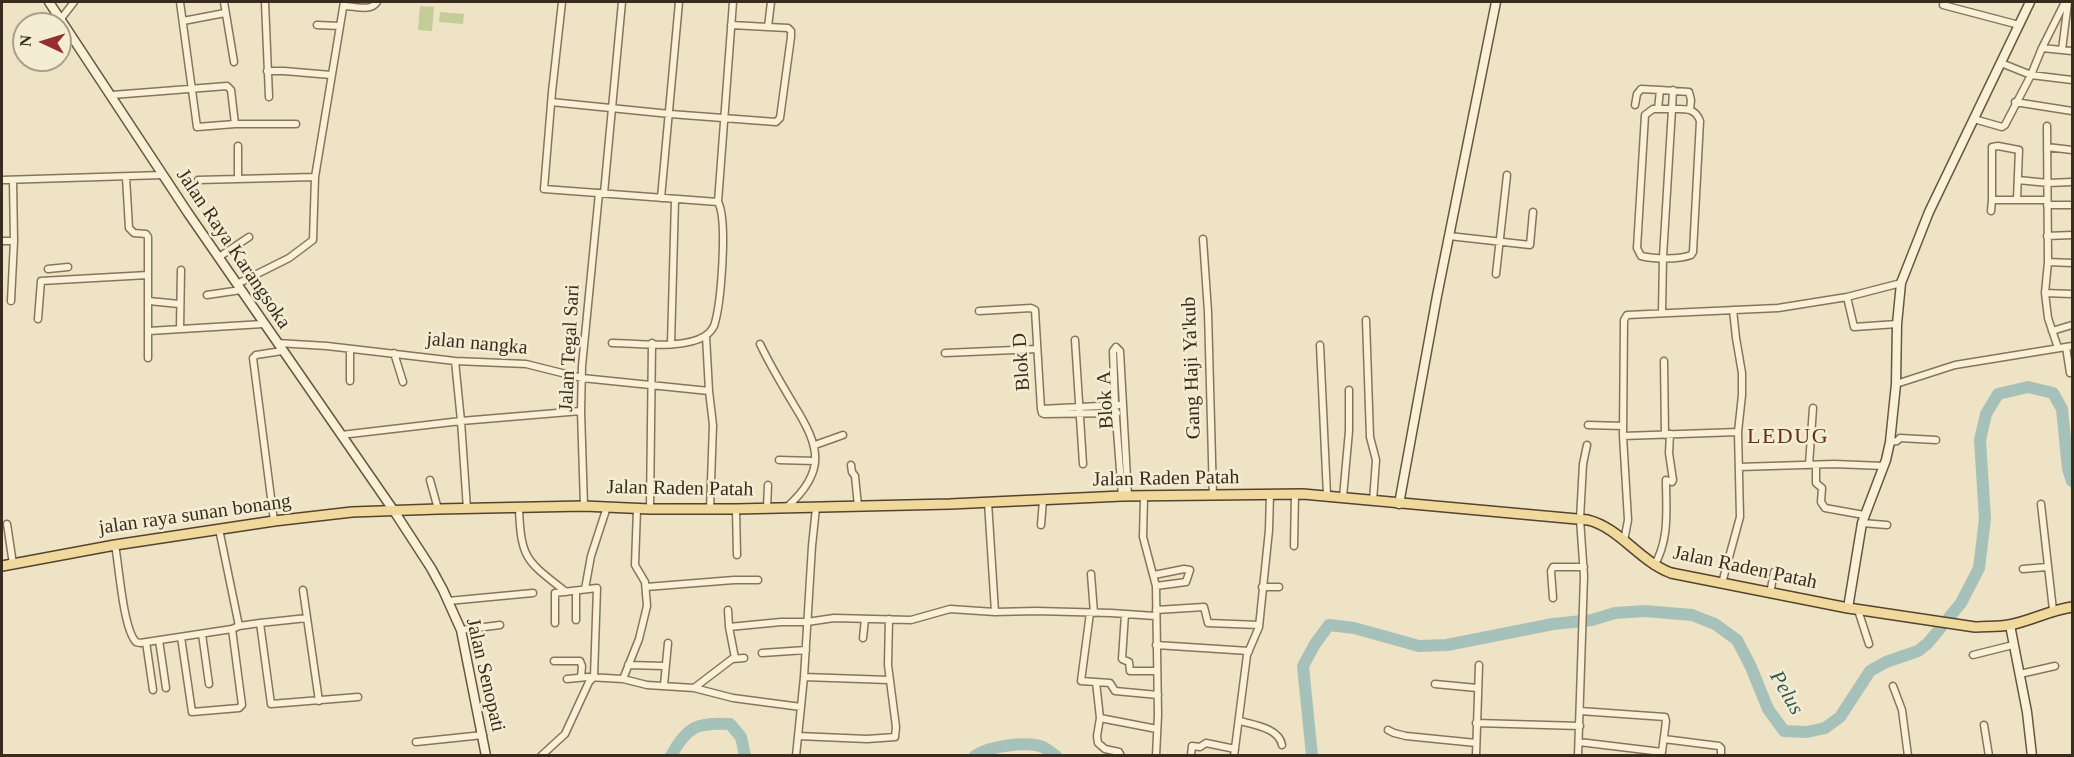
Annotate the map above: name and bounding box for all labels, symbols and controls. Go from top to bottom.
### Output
north arrow [12,12,72,72]
text: N [17,34,34,47]
street label: Jalan Raya Karangsoka [171,164,295,334]
street label: Jalan Tegal Sari [555,284,585,412]
street label: Gang Haji Ya'kub [1178,296,1206,440]
street label: jalan nangka [425,328,529,360]
street label: Blok D [1008,332,1036,392]
street label: Blok A [1092,370,1120,430]
district label: LEDUG [1747,424,1829,450]
street label: Jalan Raden Patah [1092,466,1240,492]
street label: Jalan Raden Patah [606,476,754,502]
street label: jalan raya sunan bonang [97,490,293,540]
street label: Jalan Raden Patah [1671,541,1819,595]
street label: Jalan Senopati [460,616,510,734]
water label: Pelus [1763,666,1809,720]

